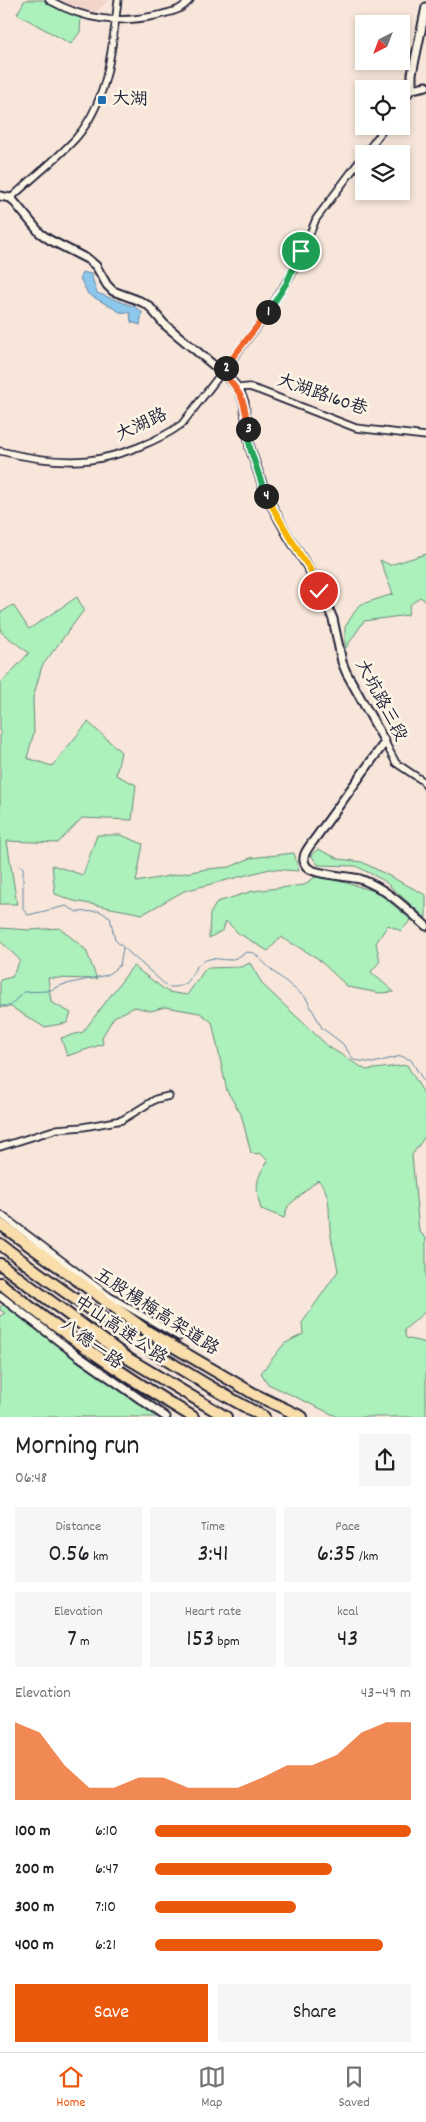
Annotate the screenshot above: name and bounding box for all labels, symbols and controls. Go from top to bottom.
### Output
north arrow [355,15,410,70]
map controls [355,15,410,200]
button: locate [355,80,410,135]
place label: 大湖 [112,88,148,113]
marker: 大湖 [96,94,108,106]
button: layers [355,145,410,200]
pin [280,230,322,272]
icon: arrive [287,237,315,265]
pin: 1 [256,300,280,324]
text: 1 [267,302,270,322]
pin: 2 [214,356,238,380]
text: 2 [223,358,230,378]
street label: 大湖路160巷 [273,369,371,423]
street label: 大湖路 [112,403,172,449]
pin: 3 [236,416,260,442]
text: 3 [245,419,252,439]
pin: 4 [254,484,278,508]
text: 4 [264,486,269,506]
pin [298,570,340,612]
icon: check [305,577,333,605]
street label: 大坑路三段 [348,655,412,747]
street label: 五股楊梅高架道路 [89,1263,223,1363]
street label: 中山高速公路 [68,1290,172,1372]
street label: 八德一路 [55,1314,127,1376]
text: Morning run [15,1428,139,1468]
button: share [359,1434,411,1486]
text: 06:48 [15,1467,47,1490]
text: Distance [55,1517,101,1537]
text: Time [201,1517,225,1537]
text: Pace [335,1517,360,1537]
text: 0.56 [48,1537,90,1573]
text: 3:41 [197,1537,229,1573]
text: 6:35 [317,1537,356,1573]
text: km [90,1547,108,1567]
text: /km [356,1547,378,1567]
text: Elevation [54,1602,103,1622]
text: Heart rate [185,1602,241,1622]
text: kcal [337,1602,358,1622]
text: 7 [67,1622,77,1658]
text: 153 [186,1622,214,1658]
text: 43 [337,1622,358,1658]
text: m [77,1632,90,1652]
text: bpm [214,1632,240,1652]
text: Elevation [15,1682,71,1705]
text: 43–49 m [361,1682,411,1705]
text: 100 m [15,1820,51,1843]
text: 6:10 [95,1820,118,1843]
text: 200 m [15,1858,54,1881]
text: 6:47 [95,1858,118,1881]
text: 300 m [15,1896,54,1919]
text: 7:10 [95,1896,116,1919]
text: 400 m [15,1934,54,1957]
text: 6:21 [95,1934,116,1957]
button: Save [15,1984,208,2042]
button: Share [218,1984,411,2042]
tab: Home [56,2063,85,2113]
tab: Map [198,2063,226,2113]
tab: Saved [338,2063,370,2113]

